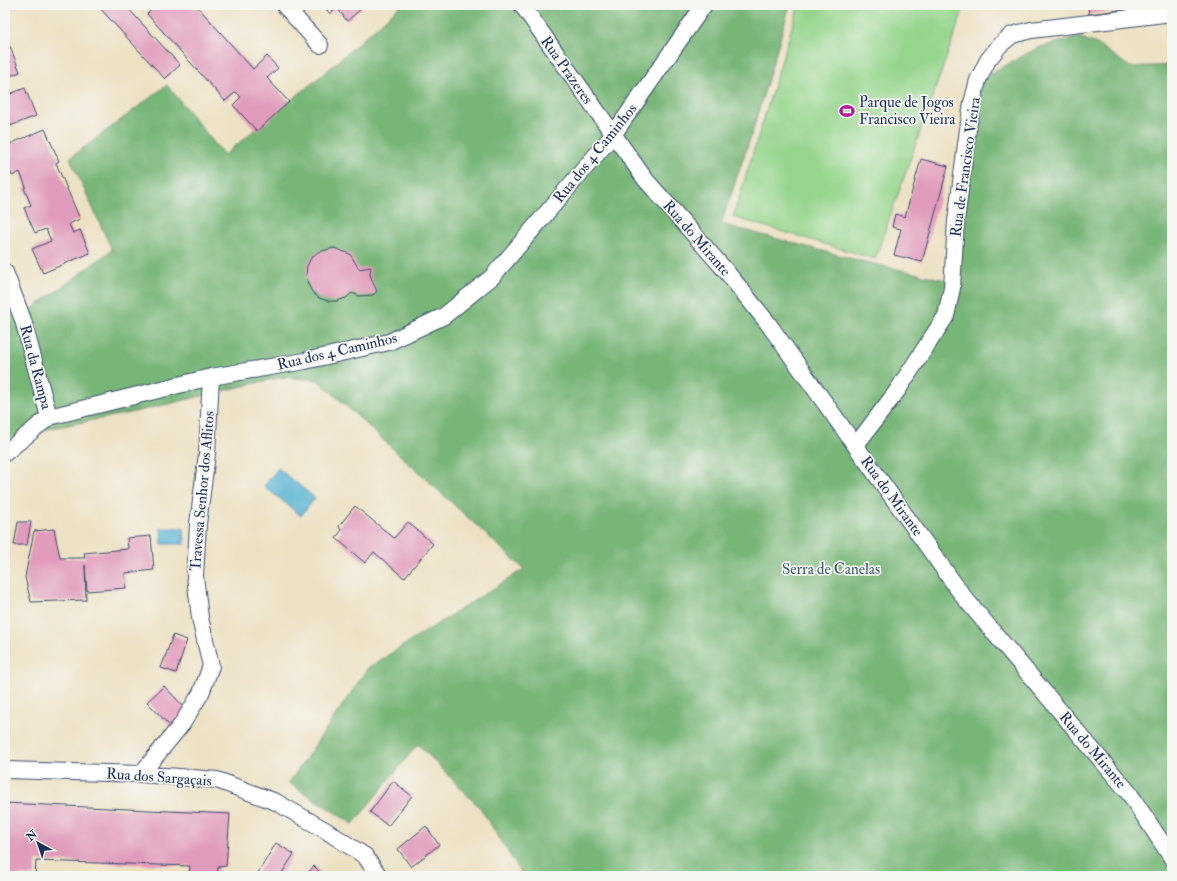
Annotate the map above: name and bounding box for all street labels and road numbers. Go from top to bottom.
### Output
street label: Rua Prazeres [536,33,597,108]
street label: Rua de Francisco Vieira [946,95,985,238]
street label: Rua dos 4 Caminhos [549,100,641,207]
street label: Rua do Mirante [658,196,735,280]
street label: Rua da Rampa [14,323,56,412]
street label: Rua dos 4 Caminhos [275,328,399,375]
street label: Travessa Senhor dos Aflitos [186,410,219,572]
street label: Rua do Mirante [856,452,927,540]
street label: Rua do Mirante [1055,708,1130,793]
street label: Rua dos Sargaçais [106,764,212,791]

